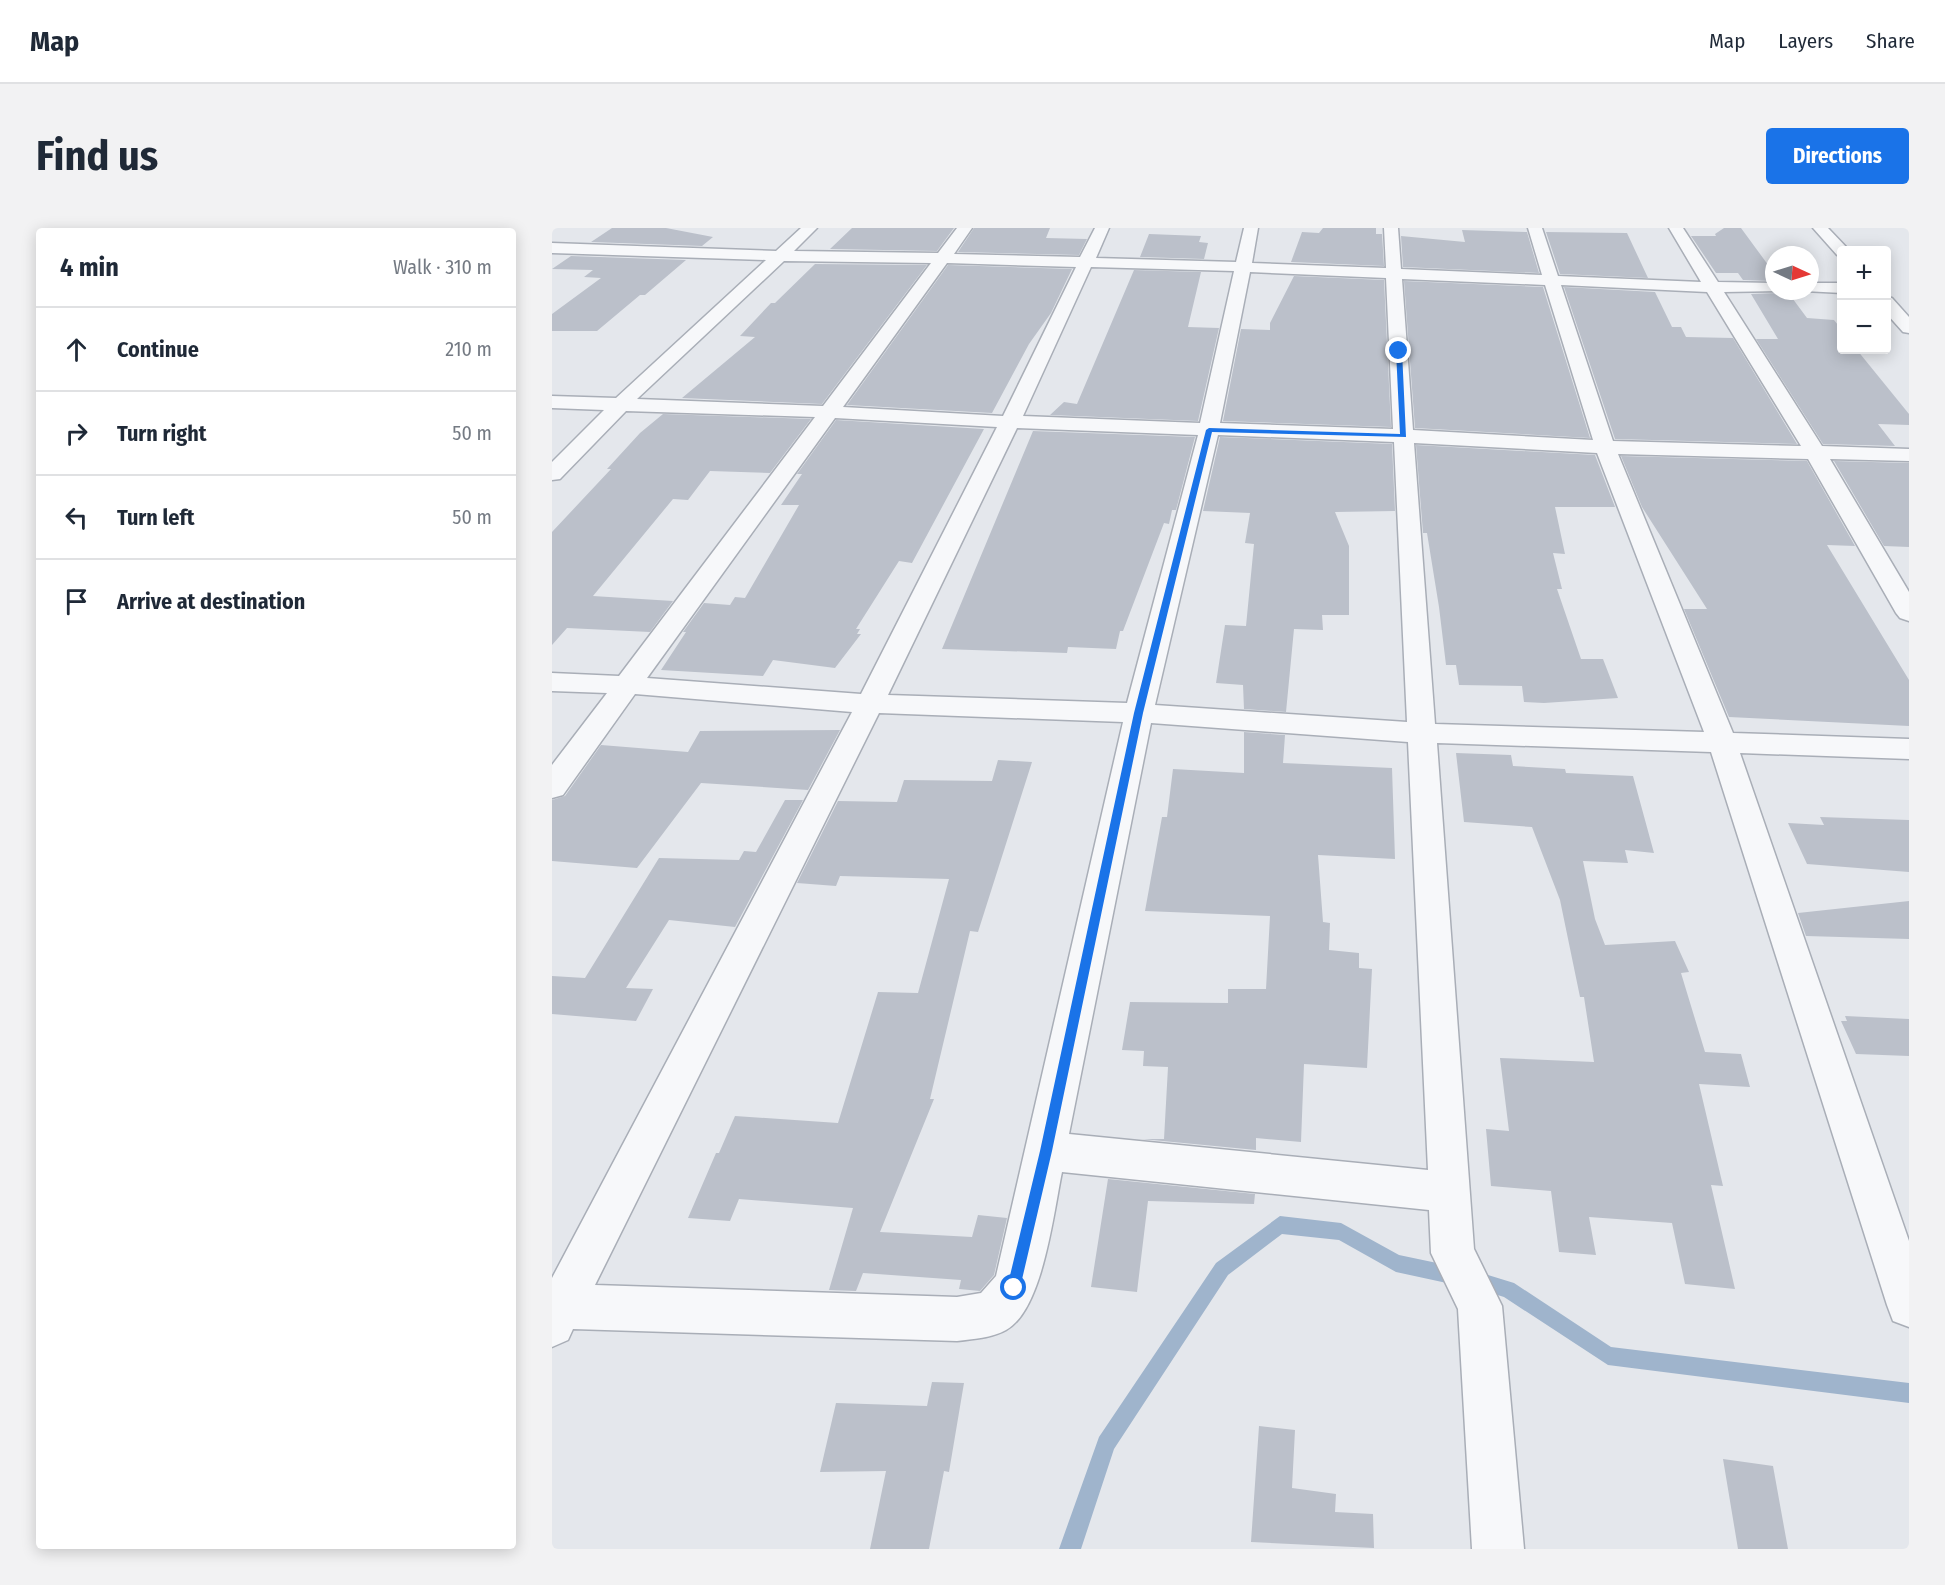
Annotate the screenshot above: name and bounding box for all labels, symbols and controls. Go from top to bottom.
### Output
text: Map [30,25,79,58]
text: Map [1709,28,1745,54]
text: Layers [1778,28,1833,54]
text: Share [1866,28,1915,54]
button: Directions [1766,128,1909,184]
text: Find us [36,131,158,181]
north arrow [1765,246,1819,300]
map controls [1837,246,1891,354]
button: + [1837,246,1891,300]
text: 4 min [60,252,119,283]
text: Walk · 310 m [393,255,492,279]
button: − [1837,300,1891,354]
icon: ahead [60,333,93,366]
text: Continue [117,336,199,363]
text: 210 m [445,337,492,361]
route end [1385,337,1411,363]
icon: right [60,417,93,450]
text: Turn right [117,420,206,447]
text: 50 m [452,421,492,445]
icon: left [60,501,93,534]
text: Turn left [117,504,195,531]
text: 50 m [452,505,492,529]
icon: arrive [60,585,93,618]
text: Arrive at destination [117,588,305,615]
route start [1000,1274,1026,1300]

